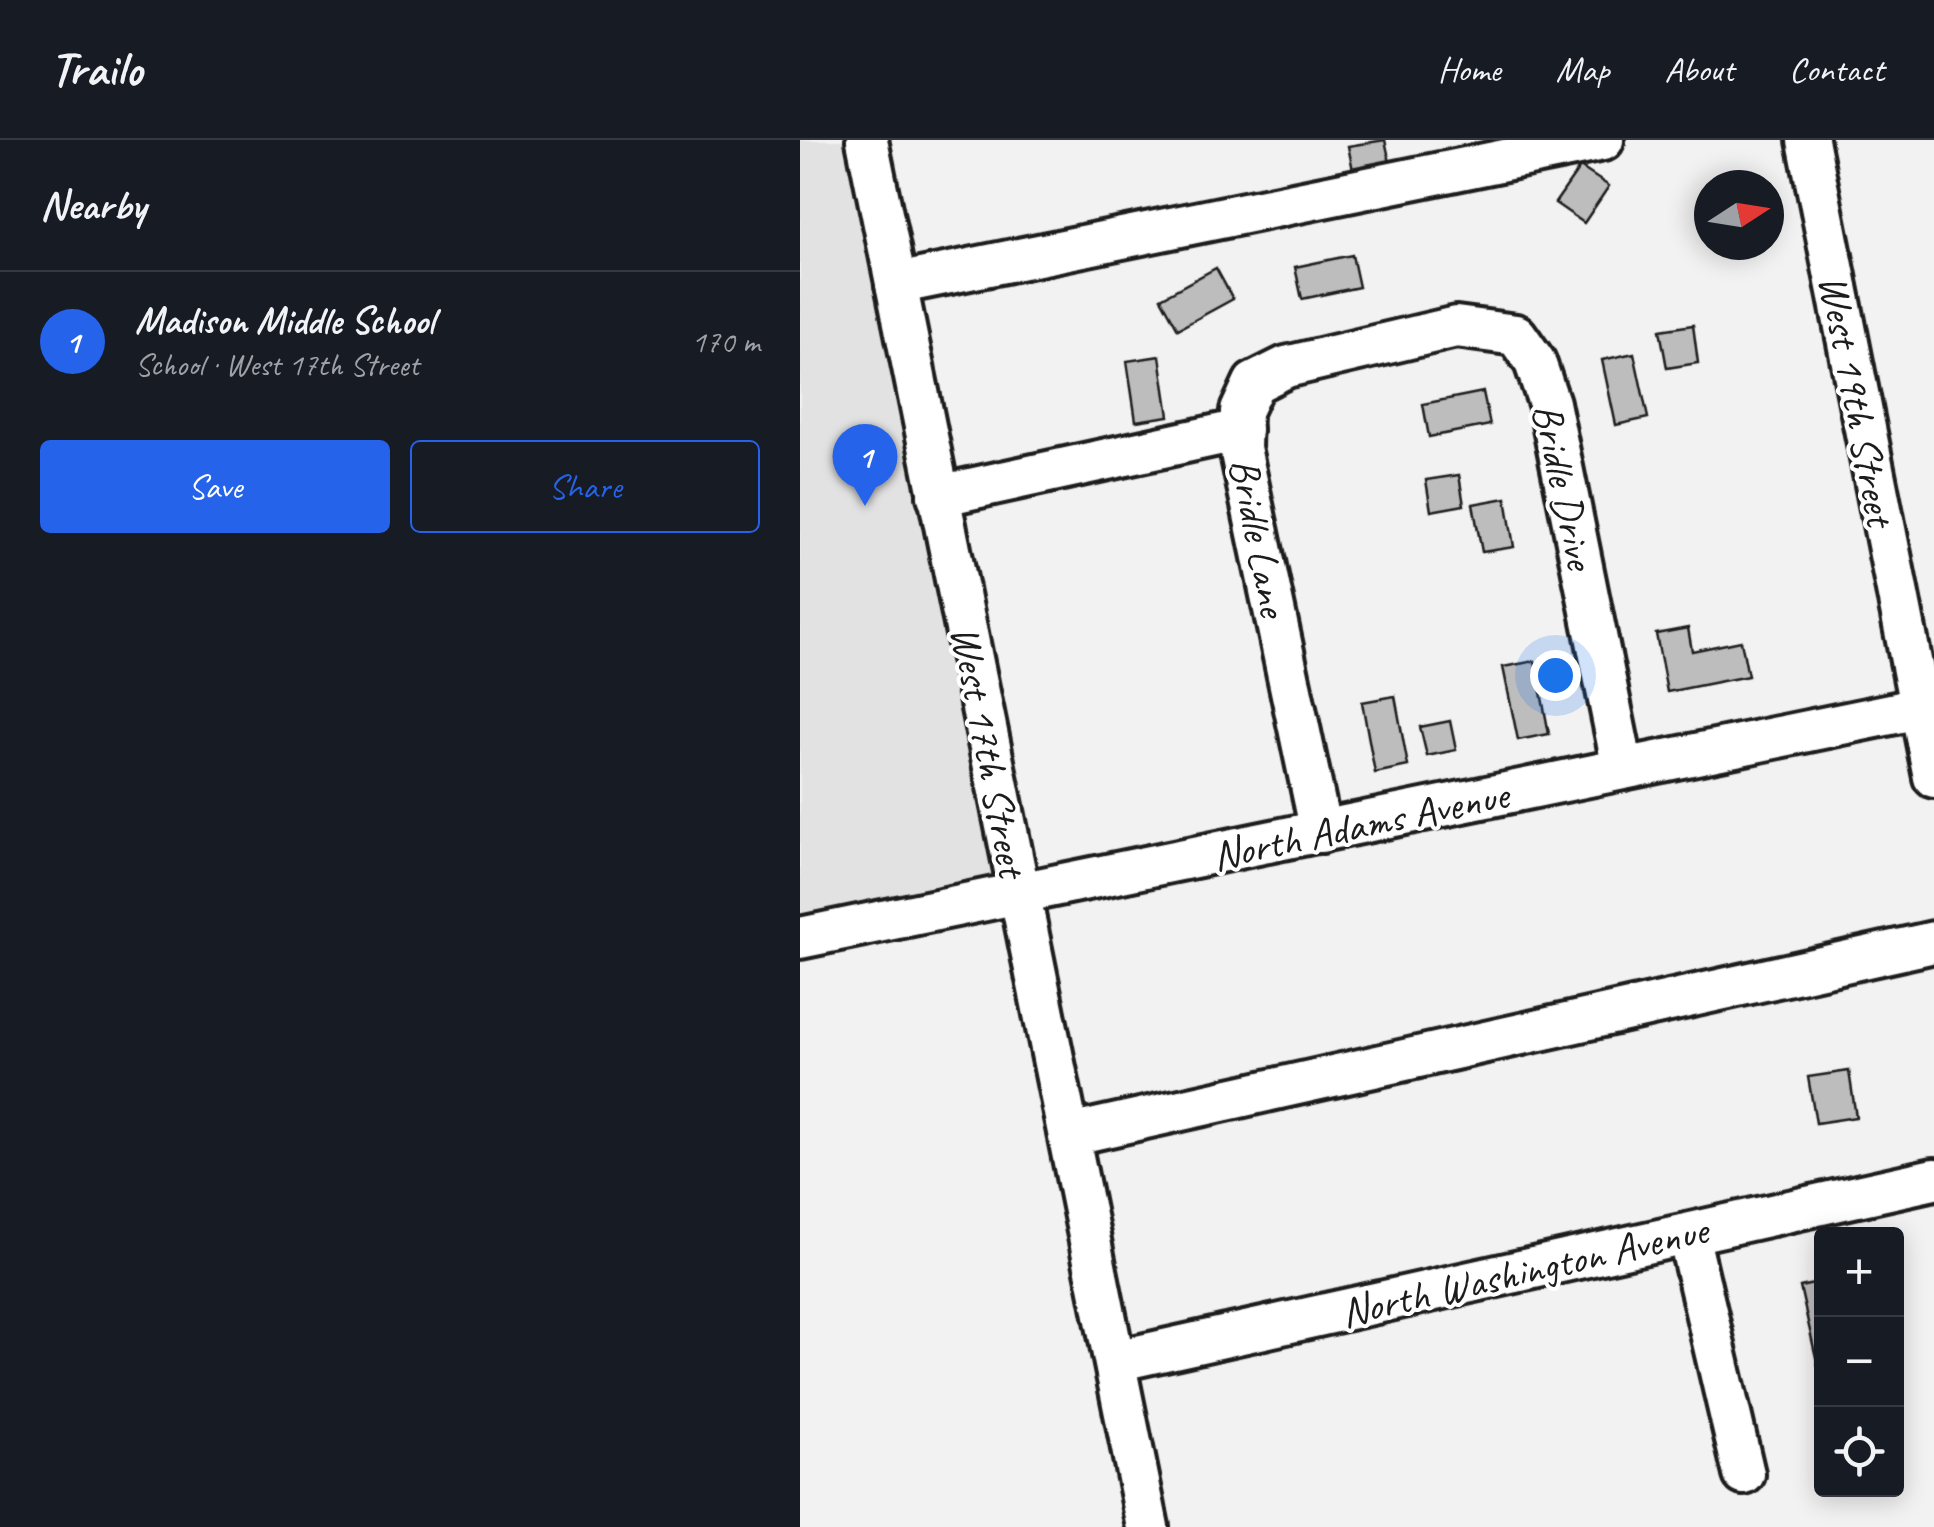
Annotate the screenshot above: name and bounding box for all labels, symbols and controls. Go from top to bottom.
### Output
text: Trailo [50,39,142,99]
text: Home [1438,47,1501,92]
text: Map [1556,47,1609,92]
text: About [1664,47,1734,92]
text: Contact [1789,47,1884,92]
north arrow [1694,170,1784,260]
text: Nearby [40,179,146,232]
street label: West 19th Street [1806,270,1908,534]
text: Madison Middle School [135,297,435,344]
text: 1 [65,321,80,362]
text: 170 m [691,321,760,362]
text: School · West 17th Street [135,344,419,385]
street label: Bridle Drive [1520,399,1608,577]
pin: 1 [832,424,898,506]
button: Save [40,440,390,533]
button: Share [410,440,760,533]
street label: Bridle Lane [1217,454,1300,624]
street label: West 17th Street [938,621,1040,885]
your location [1530,650,1581,701]
street label: North Adams Avenue [1208,768,1516,883]
street label: North Washington Avenue [1336,1203,1716,1339]
map controls [1814,1227,1904,1497]
button: + [1814,1227,1904,1317]
button: − [1814,1317,1904,1407]
button: locate [1814,1407,1904,1497]

